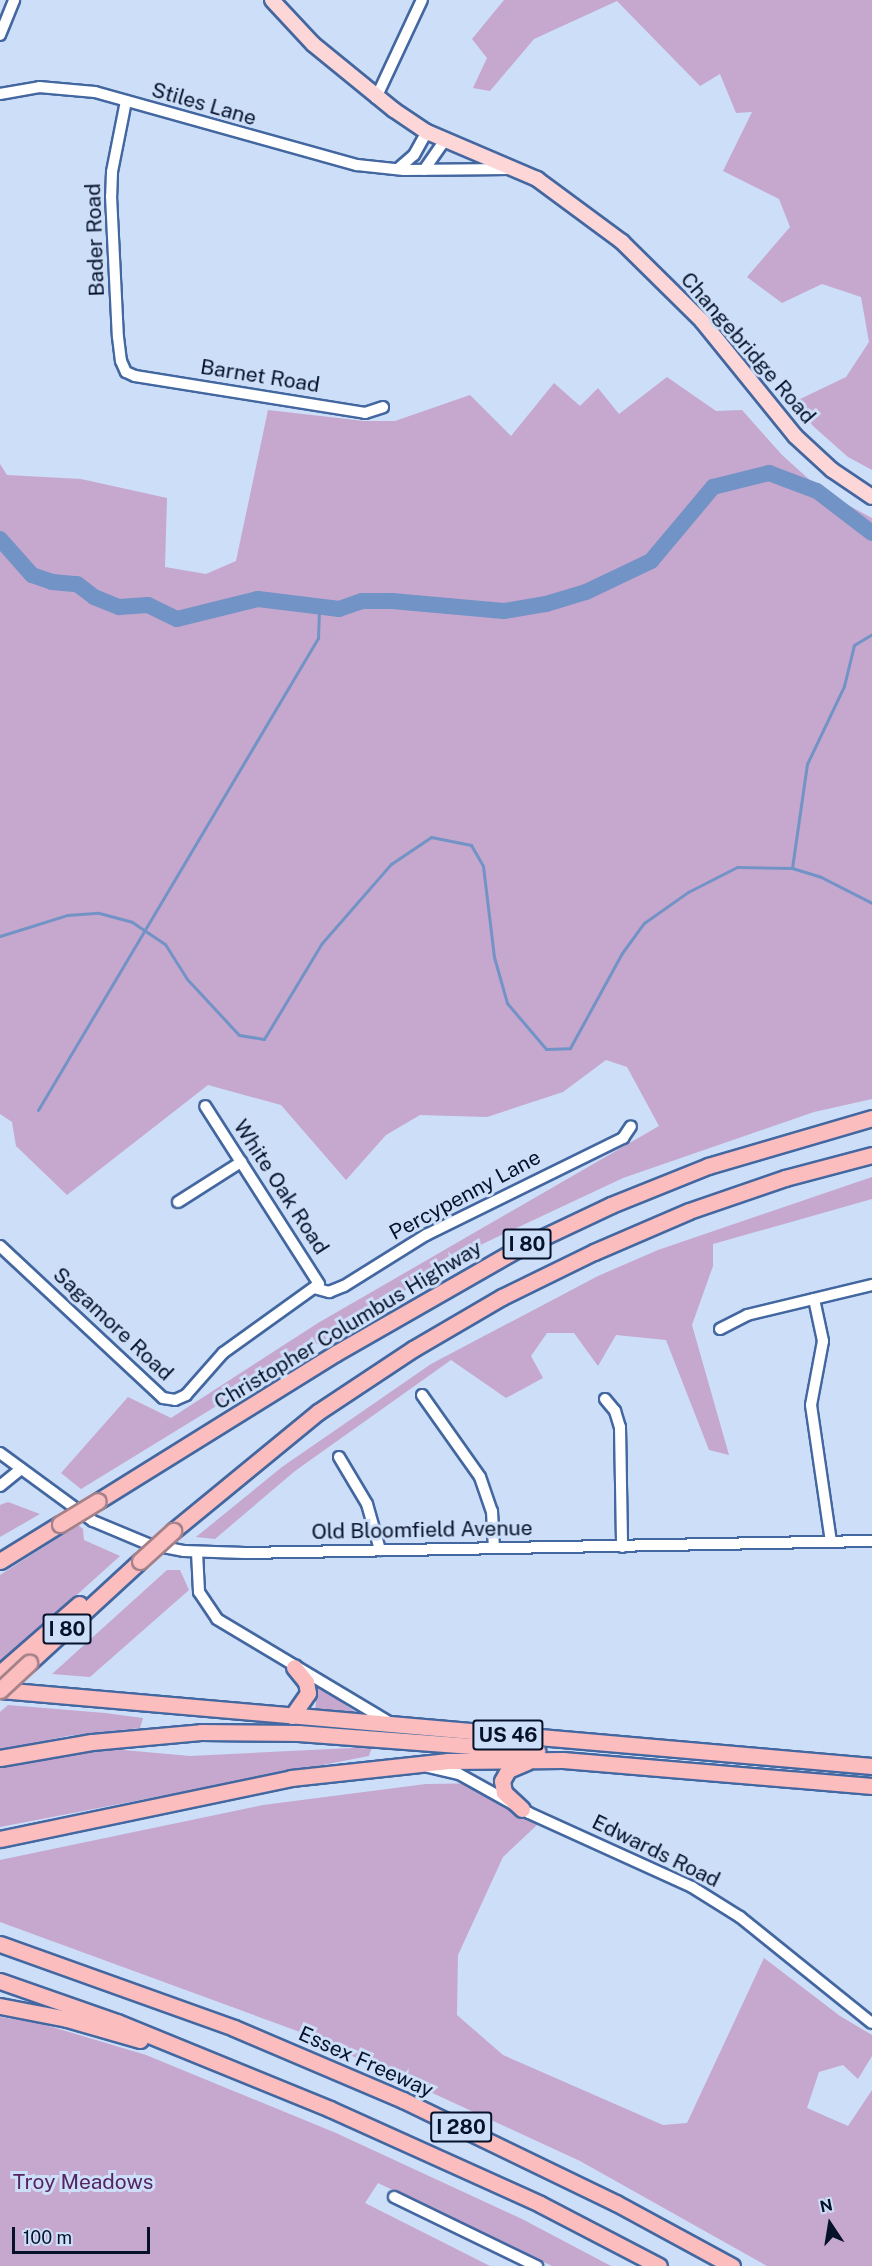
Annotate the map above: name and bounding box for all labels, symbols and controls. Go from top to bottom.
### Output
street label: Stiles Lane [149,77,259,131]
street label: Bader Road [80,183,110,297]
street label: Changebridge Road [675,267,821,429]
street label: Barnet Road [199,354,321,398]
street label: White Oak Road [228,1115,334,1259]
street label: Percypenny Lane [385,1145,545,1245]
road number: I 80 [502,1227,552,1261]
street label: Christopher Columbus Highway [210,1235,486,1415]
street label: Sagamore Road [48,1262,178,1386]
street label: Old Bloomfield Avenue [311,1515,533,1545]
road number: I 80 [42,1612,92,1646]
road number: US 46 [472,1718,544,1752]
street label: Edwards Road [588,1809,724,1893]
street label: Essex Freeway [295,2021,437,2103]
road number: I 280 [430,2110,492,2144]
park label: Troy Meadows [13,2169,153,2195]
north arrow [800,2194,860,2254]
text: N [818,2195,834,2216]
scale bar [15,2215,153,2253]
text: 100 m [23,2227,72,2248]

